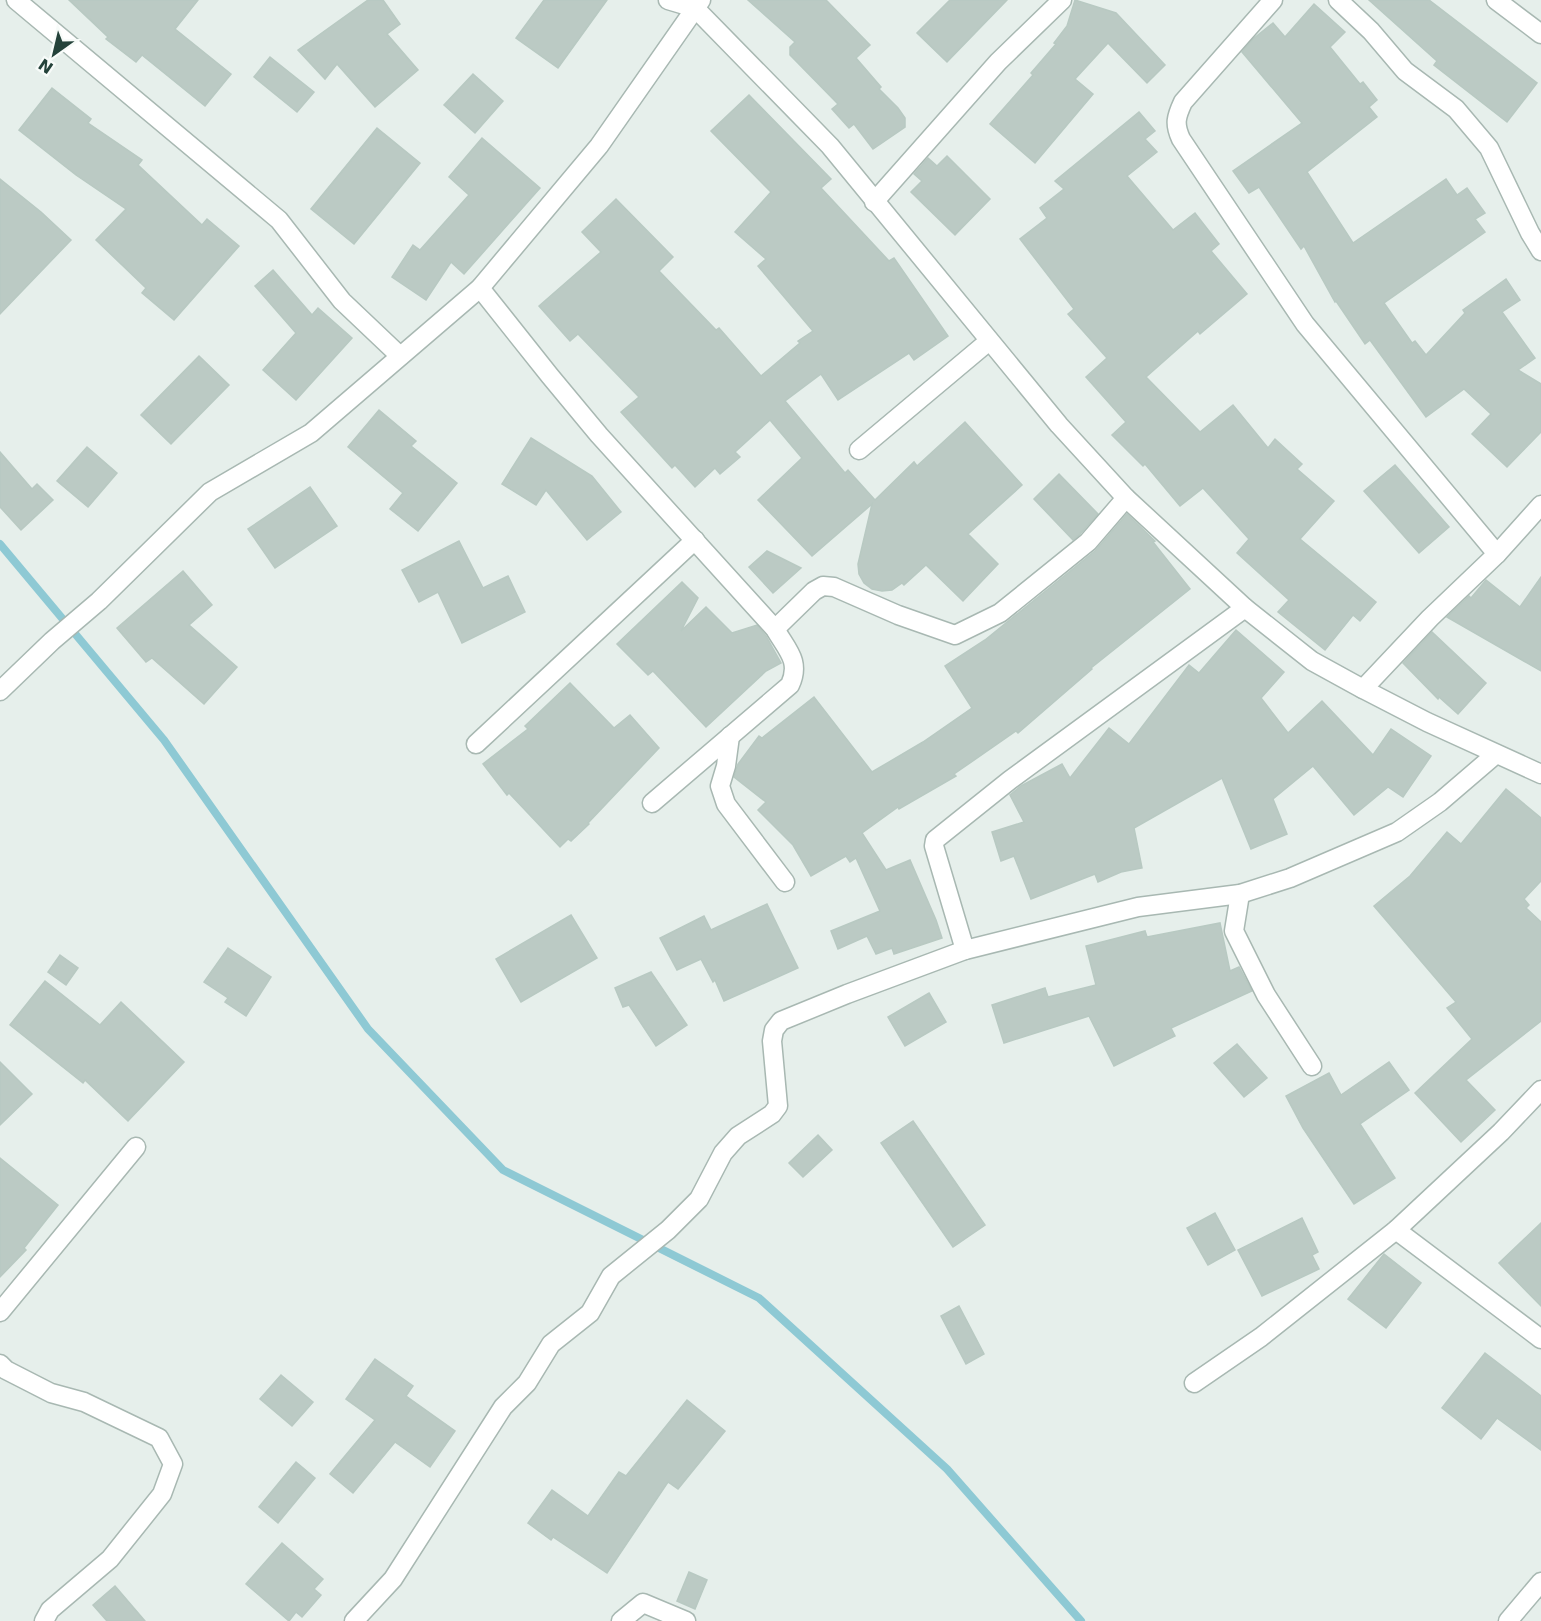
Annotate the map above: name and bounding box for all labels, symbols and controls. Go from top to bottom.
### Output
north arrow [24,24,84,84]
text: N [35,54,57,78]

